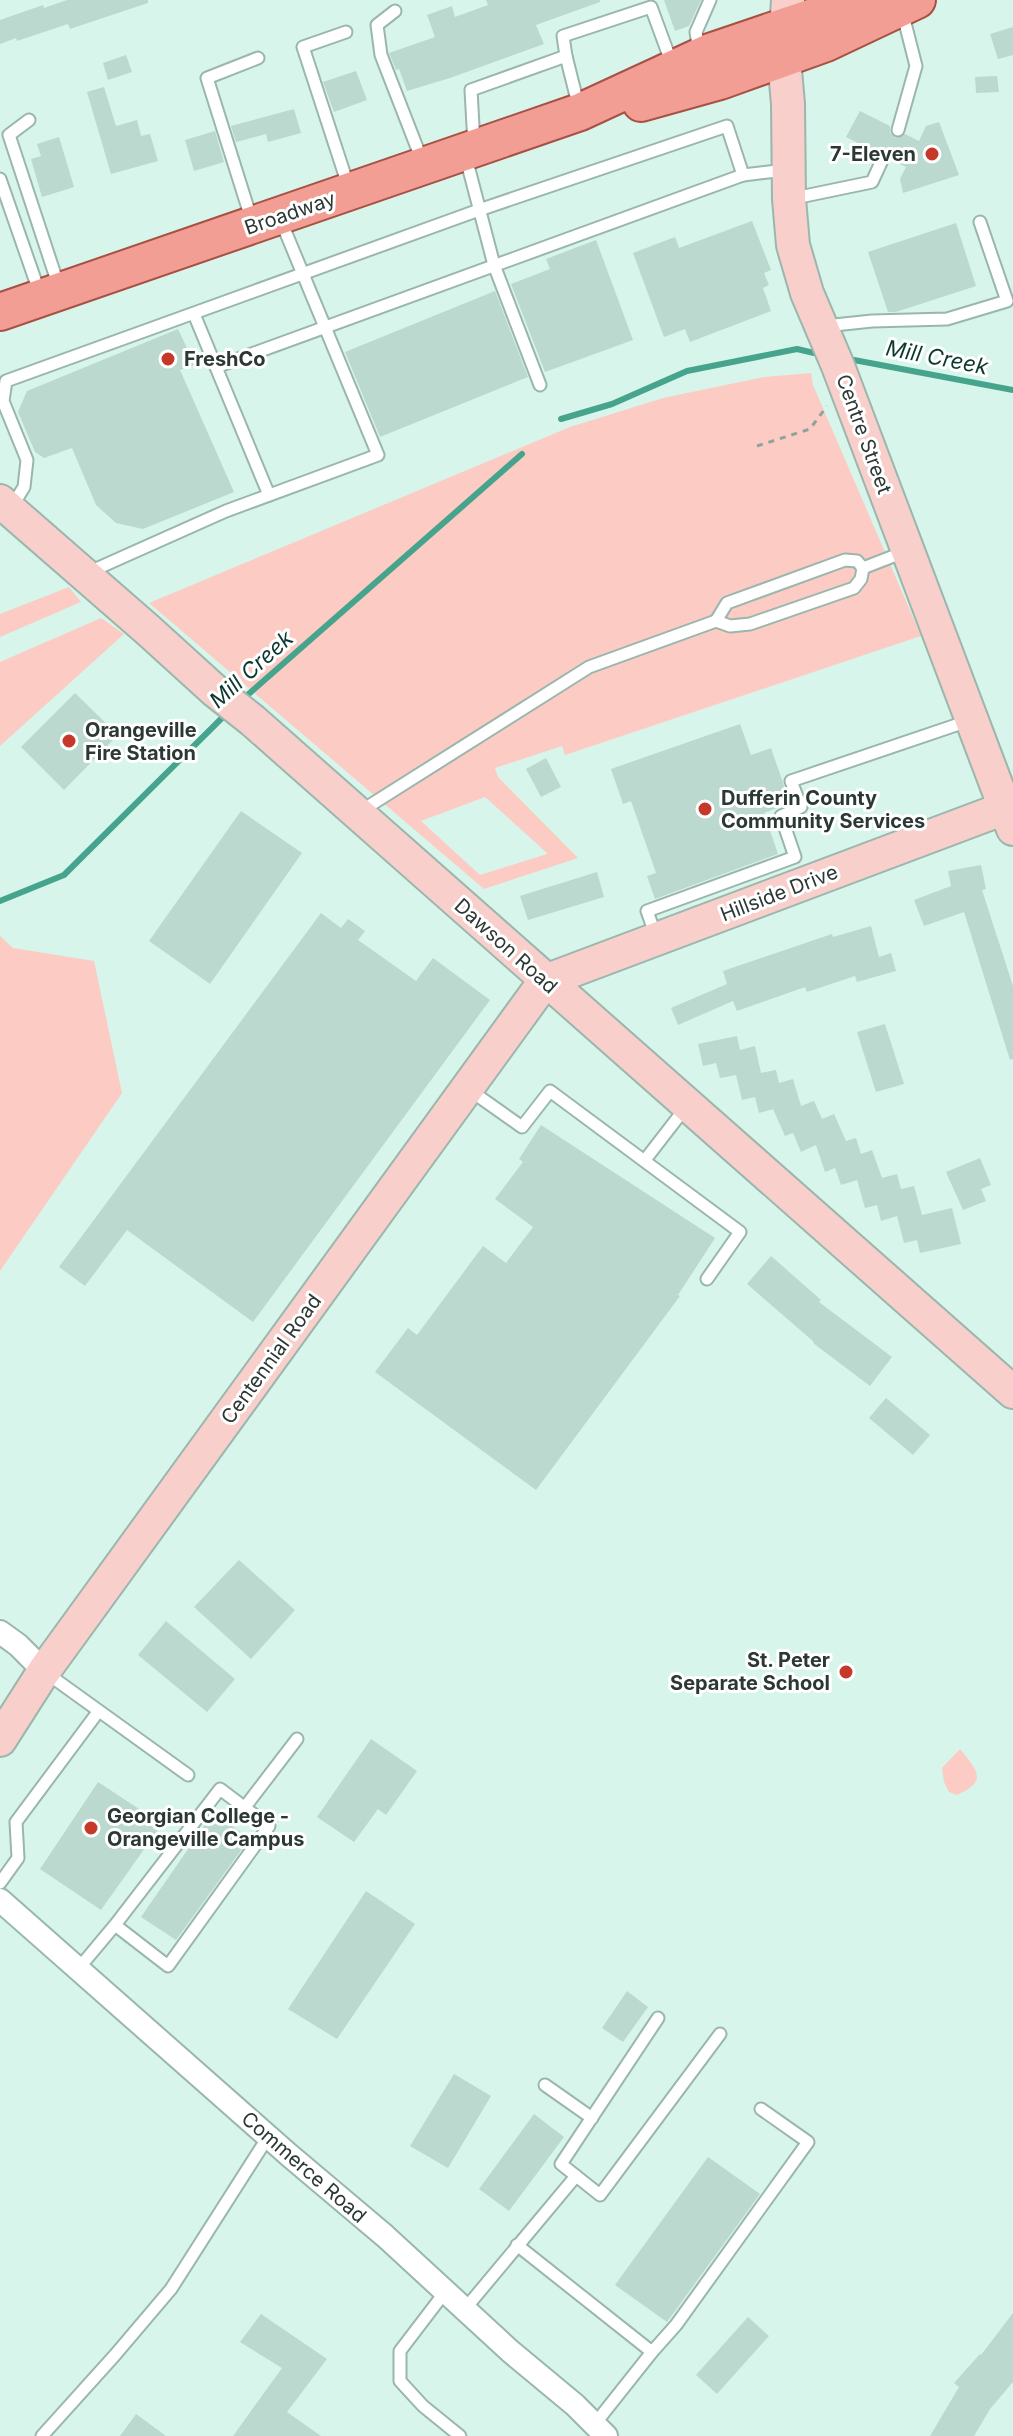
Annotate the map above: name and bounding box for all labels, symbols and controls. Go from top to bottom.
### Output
place label: 7-Eleven [830,142,916,166]
marker: 7-Eleven [923,145,941,163]
street label: Broadway [241,186,339,240]
water label: Mill Creek [884,334,991,380]
place label: FreshCo [184,347,266,371]
marker: FreshCo [159,350,177,368]
street label: Centre Street [831,371,897,498]
water label: Mill Creek [204,624,299,713]
place label: Orangeville Fire Station [85,718,197,765]
marker: Orangeville Fire Station [60,732,78,750]
place label: Dufferin County Community Services [721,786,925,833]
marker: Dufferin County Community Services [696,800,714,818]
street label: Hillside Drive [717,860,841,926]
street label: Dawson Road [450,893,562,999]
street label: Centennial Road [216,1289,326,1429]
place label: St. Peter Separate School [670,1648,830,1695]
marker: St. Peter Separate School [837,1663,855,1681]
place label: Georgian College - Orangeville Campus [107,1804,304,1851]
marker: Georgian College - Orangeville Campus [82,1819,100,1837]
street label: Commerce Road [237,2106,371,2228]

